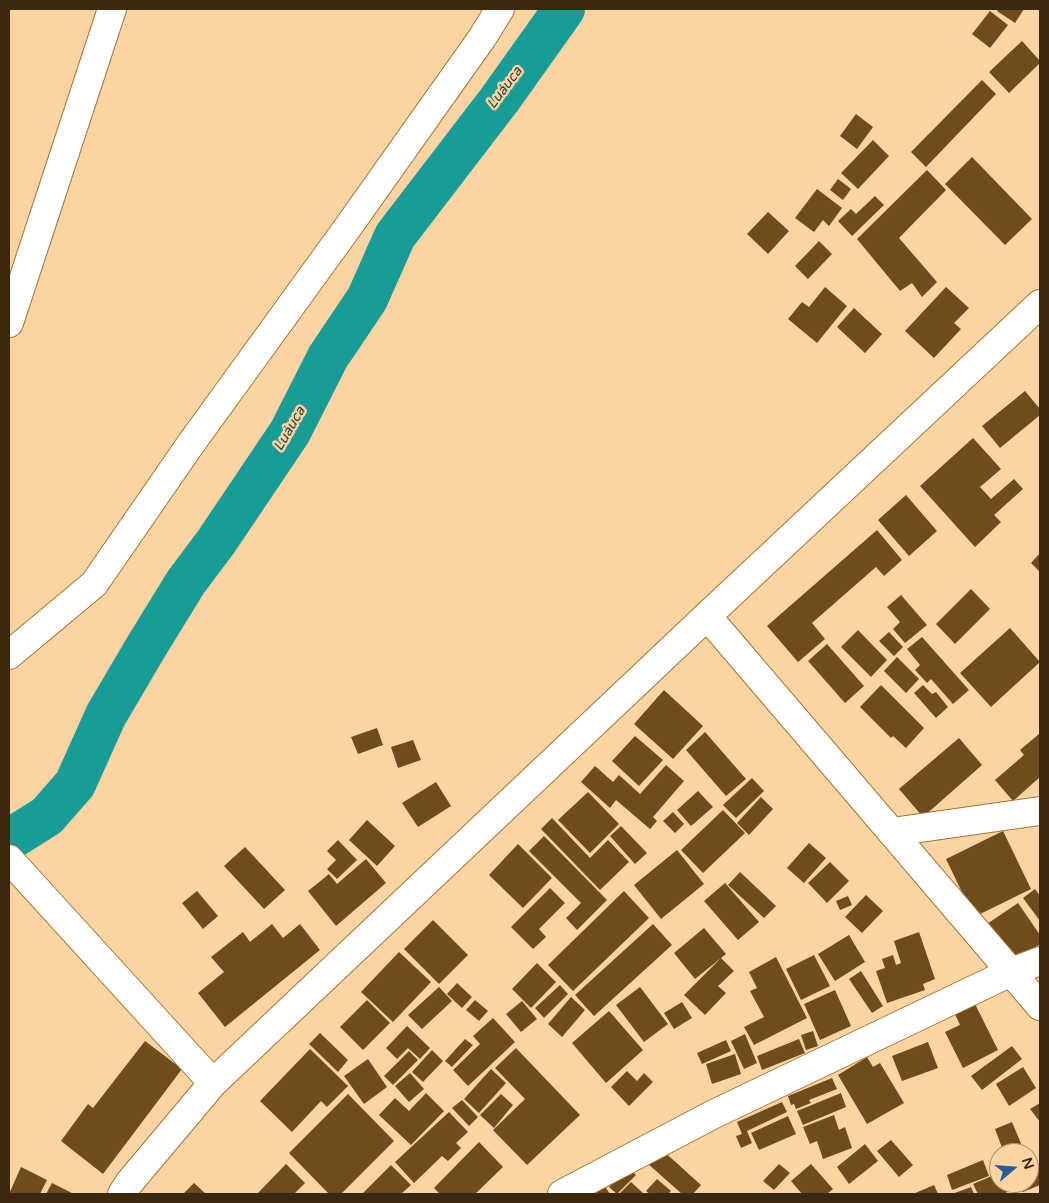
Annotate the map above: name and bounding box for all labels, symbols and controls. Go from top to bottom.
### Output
water label: Luáuca [484,64,526,112]
water label: Luáuca [271,404,309,454]
north arrow [989,1143,1039,1193]
text: N [1018,1156,1038,1171]

